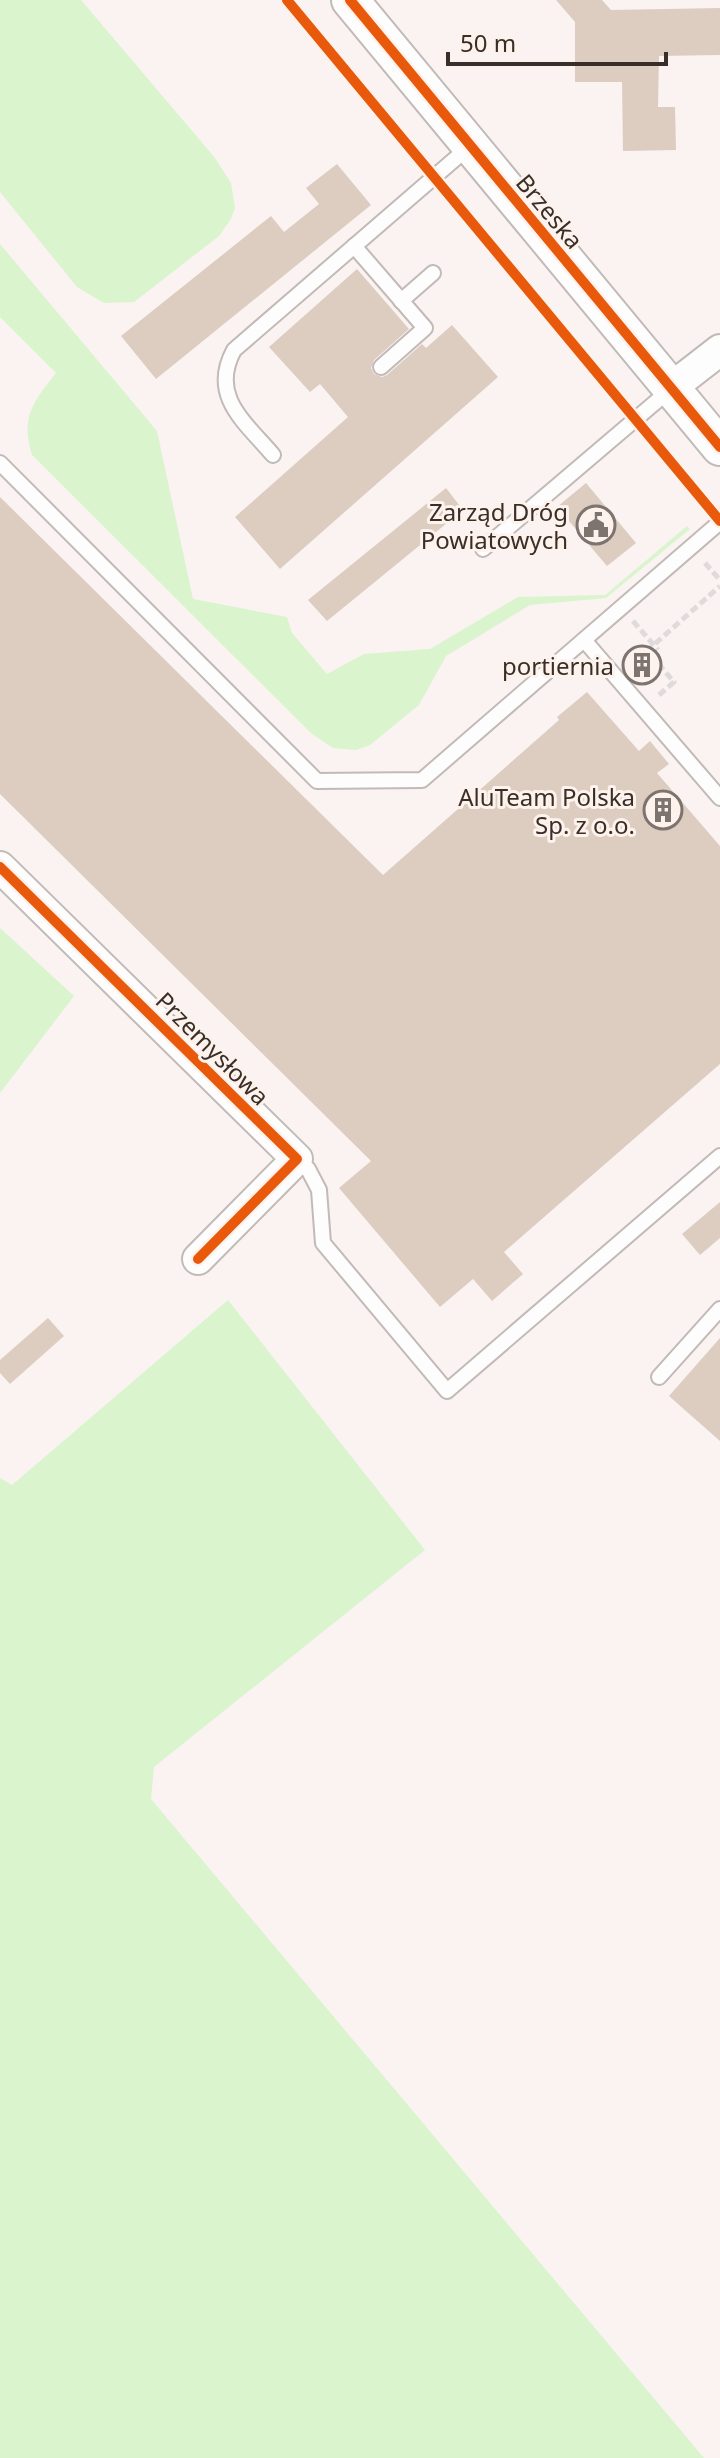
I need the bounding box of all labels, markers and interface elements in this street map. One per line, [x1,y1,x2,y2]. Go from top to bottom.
scale bar [448,16,666,66]
text: 50 m [460,26,516,59]
street label: Brzeska [509,167,591,255]
place label: Zarząd Dróg Powiatowych [421,495,568,556]
public building icon: Zarząd Dróg Powiatowych [575,504,617,546]
building icon: portiernia [621,644,663,686]
place label: portiernia [502,649,614,682]
place label: AluTeam Polska Sp. z o.o. [458,780,635,841]
building icon: AluTeam Polska Sp. z o.o. [642,789,684,831]
street label: Przemysłowa [149,984,277,1112]

